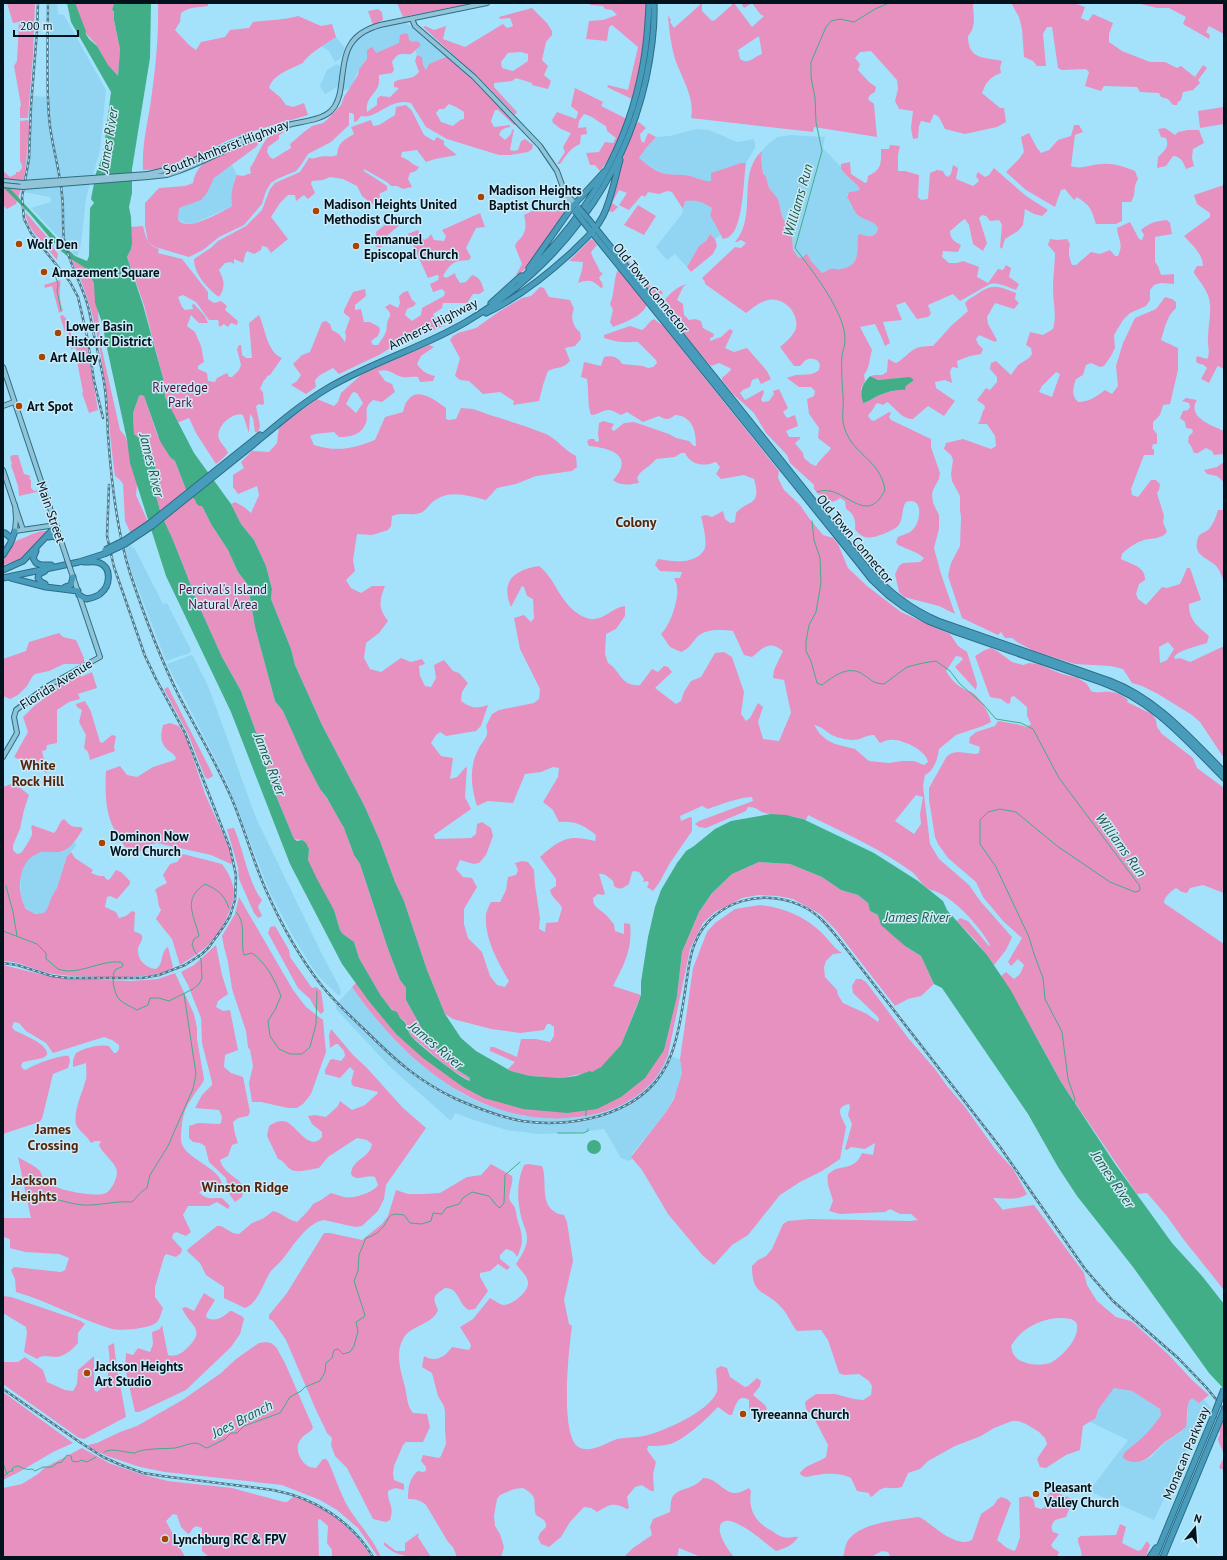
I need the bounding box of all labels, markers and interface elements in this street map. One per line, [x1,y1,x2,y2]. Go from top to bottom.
scale bar [14,12,78,38]
text: 200 m [20,18,53,33]
water label: James River [94,105,122,175]
street label: South Amherst Highway [161,115,291,179]
water label: Williams Run [779,162,817,238]
place label: Madison Heights Baptist Church [489,182,582,214]
marker: Madison Heights Baptist Church [476,192,486,202]
place label: Madison Heights United Methodist Church [324,196,457,228]
marker: Madison Heights United Methodist Church [311,206,321,216]
place label: Emmanuel Episcopal Church [364,231,458,263]
place label: Wolf Den [27,236,78,253]
marker: Wolf Den [14,239,24,249]
street label: Old Town Connector [609,239,693,337]
marker: Emmanuel Episcopal Church [351,241,361,251]
place label: Amazement Square [52,264,160,281]
marker: Amazement Square [39,267,49,277]
street label: Amherst Highway [385,294,481,354]
place label: Lower Basin Historic District [66,318,152,350]
marker: Lower Basin Historic District [53,328,63,338]
place label: Art Alley [50,349,99,366]
marker: Art Alley [37,352,47,362]
park label: Riveredge Park [152,379,208,411]
place label: Art Spot [27,398,74,415]
marker: Art Spot [14,401,24,411]
water label: James River [135,430,169,500]
street label: Main Street [33,479,70,546]
street label: Old Town Connector [813,491,898,588]
district label: Colony [616,513,657,531]
park label: Percival's Island Natural Area [179,581,267,613]
street label: Florida Avenue [17,655,95,713]
water label: James River [249,729,291,799]
district label: White Rock Hill [12,756,65,790]
water label: Williams Run [1092,809,1150,881]
place label: Dominon Now Word Church [110,828,189,860]
marker: Dominon Now Word Church [97,838,107,848]
water label: James River [883,908,951,926]
water label: James River [404,1016,468,1074]
district label: James Crossing [28,1120,78,1154]
water label: James River [1087,1146,1140,1212]
district label: Jackson Heights [10,1171,57,1205]
district label: Winston Ridge [201,1178,289,1196]
place label: Jackson Heights Art Studio [94,1358,184,1390]
marker: Jackson Heights Art Studio [82,1368,92,1378]
water label: Joes Branch [207,1396,276,1443]
street label: Monacan Parkway [1159,1404,1213,1502]
place label: Tyreeanna Church [751,1406,849,1423]
marker: Tyreeanna Church [738,1409,748,1419]
place label: Pleasant Valley Church [1043,1479,1119,1511]
marker: Pleasant Valley Church [1031,1489,1041,1499]
north arrow [1175,1508,1215,1548]
text: N [1192,1511,1203,1526]
place label: Lynchburg RC & FPV [173,1531,287,1548]
marker: Lynchburg RC & FPV [160,1534,170,1544]

